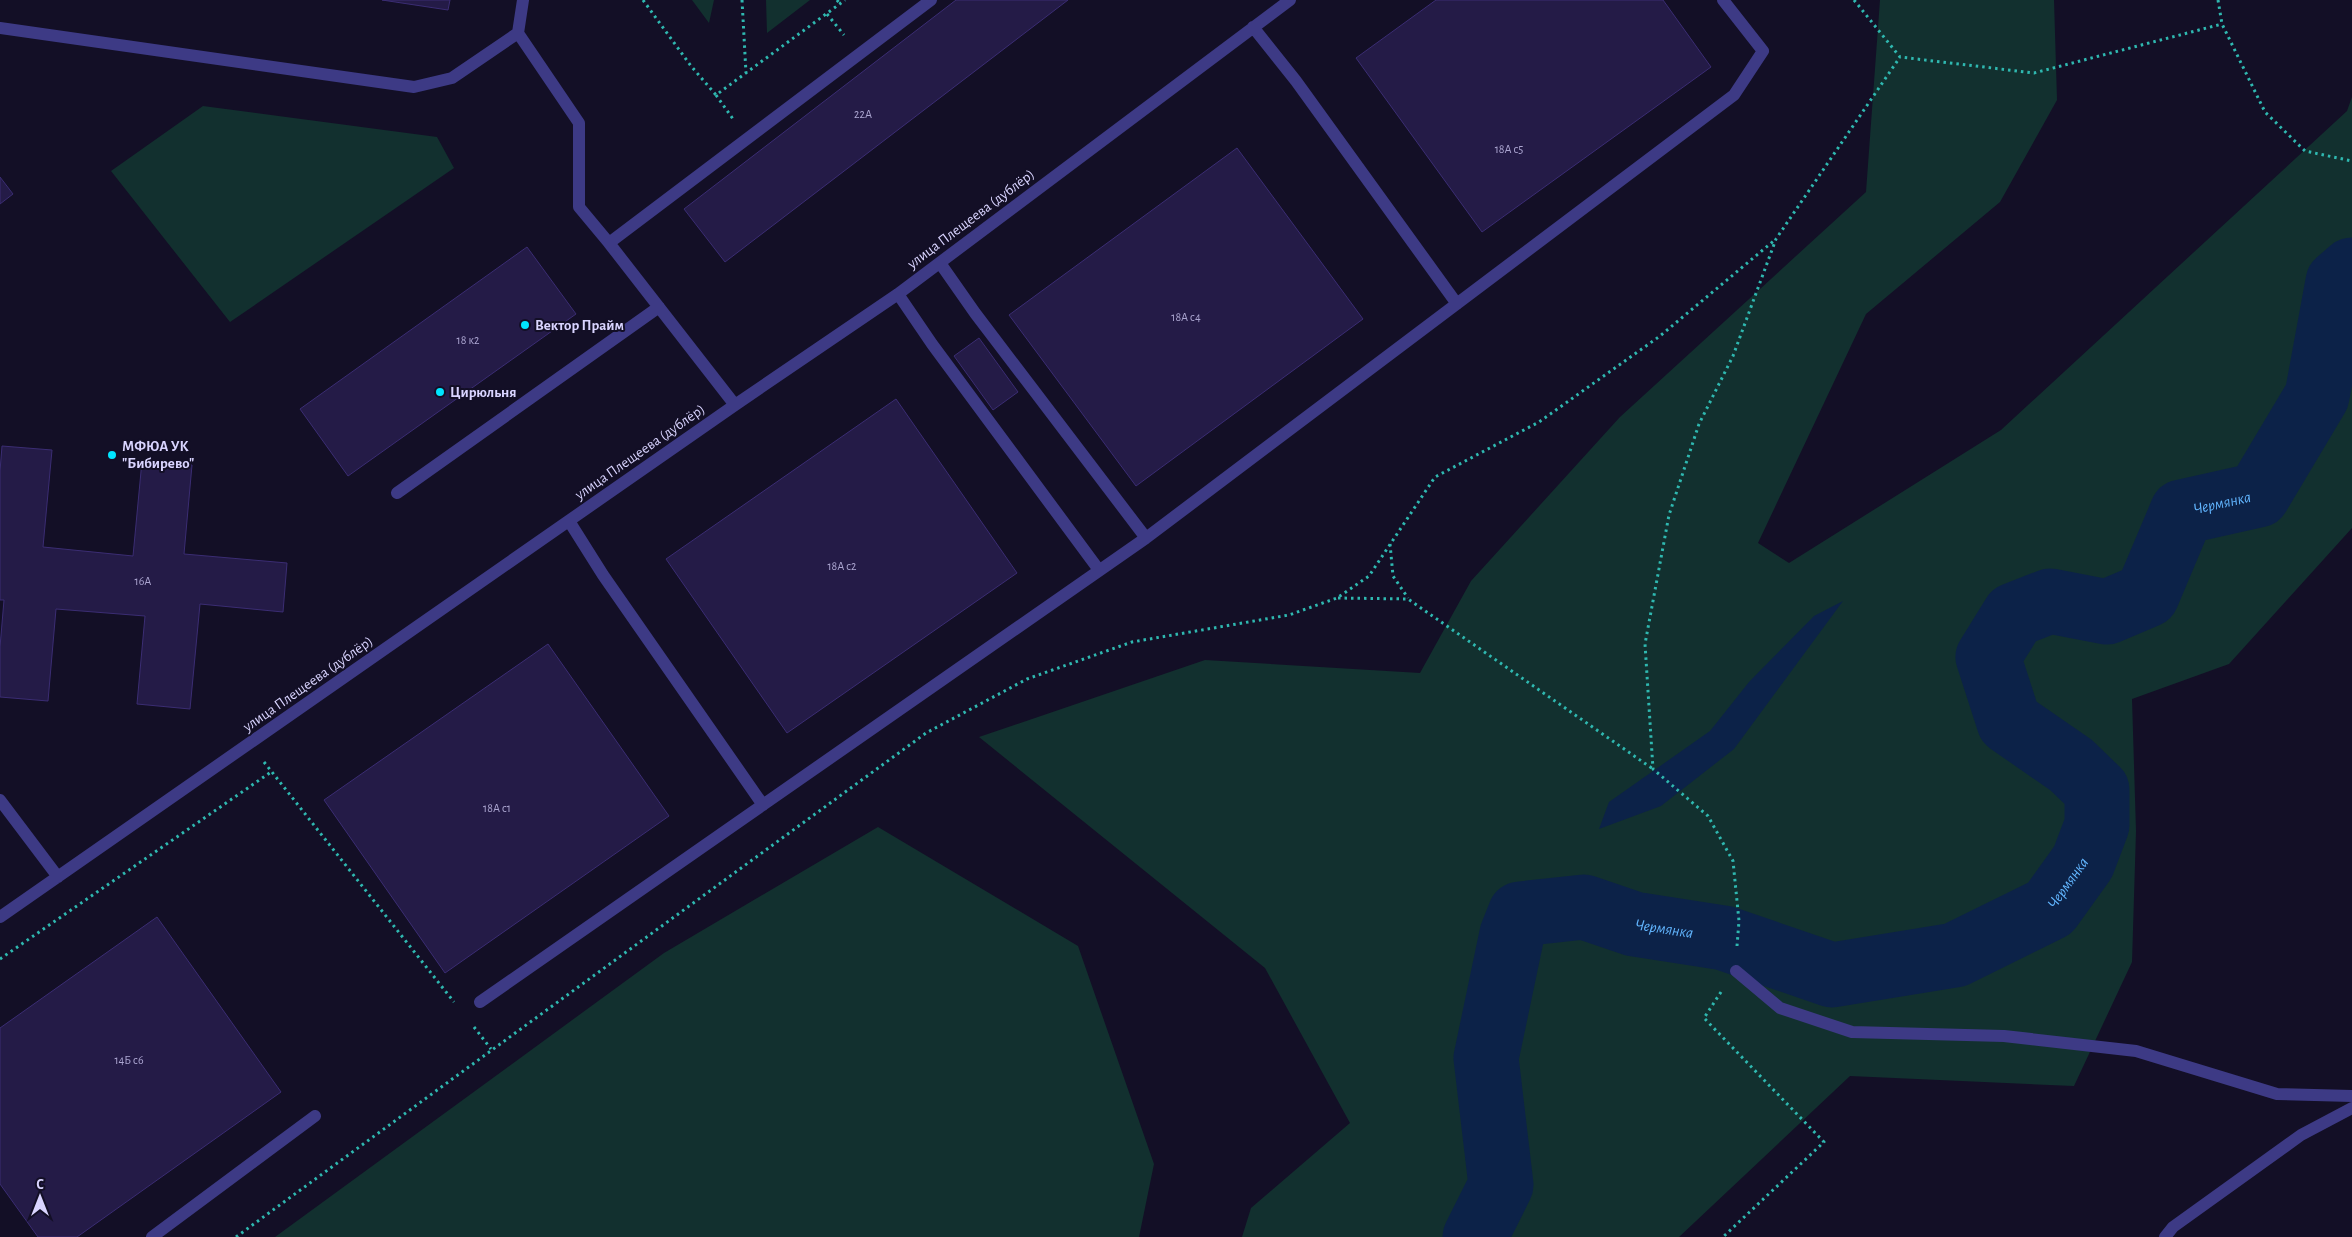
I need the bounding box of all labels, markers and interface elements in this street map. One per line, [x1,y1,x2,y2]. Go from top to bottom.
house number: 22А [854,108,872,120]
house number: 18А с5 [1495,143,1523,155]
street label: улица Плещеева (дублёр) [904,166,1037,272]
house number: 18А с4 [1171,311,1201,323]
place label: Вектор Прайм [535,318,624,333]
marker: Вектор Прайм [519,319,531,331]
house number: 18 к2 [457,334,480,346]
place label: Цирюльня [450,385,517,400]
marker: Цирюльня [434,386,446,398]
street label: улица Плещеева (дублёр) [572,401,708,503]
place label: МФЮА УК "Бибирево" [122,439,194,471]
marker: МФЮА УК "Бибирево" [106,449,118,461]
water label: Чермянка [2192,489,2253,517]
house number: 18А с2 [827,560,857,572]
house number: 16А [135,575,151,587]
street label: улица Плещеева (дублёр) [240,633,376,735]
house number: 18А с1 [483,802,511,814]
water label: Чермянка [2044,855,2092,911]
water label: Чермянка [1634,916,1694,941]
house number: 14Б с6 [114,1054,144,1066]
north arrow [15,1172,65,1222]
text: С [36,1178,44,1192]

